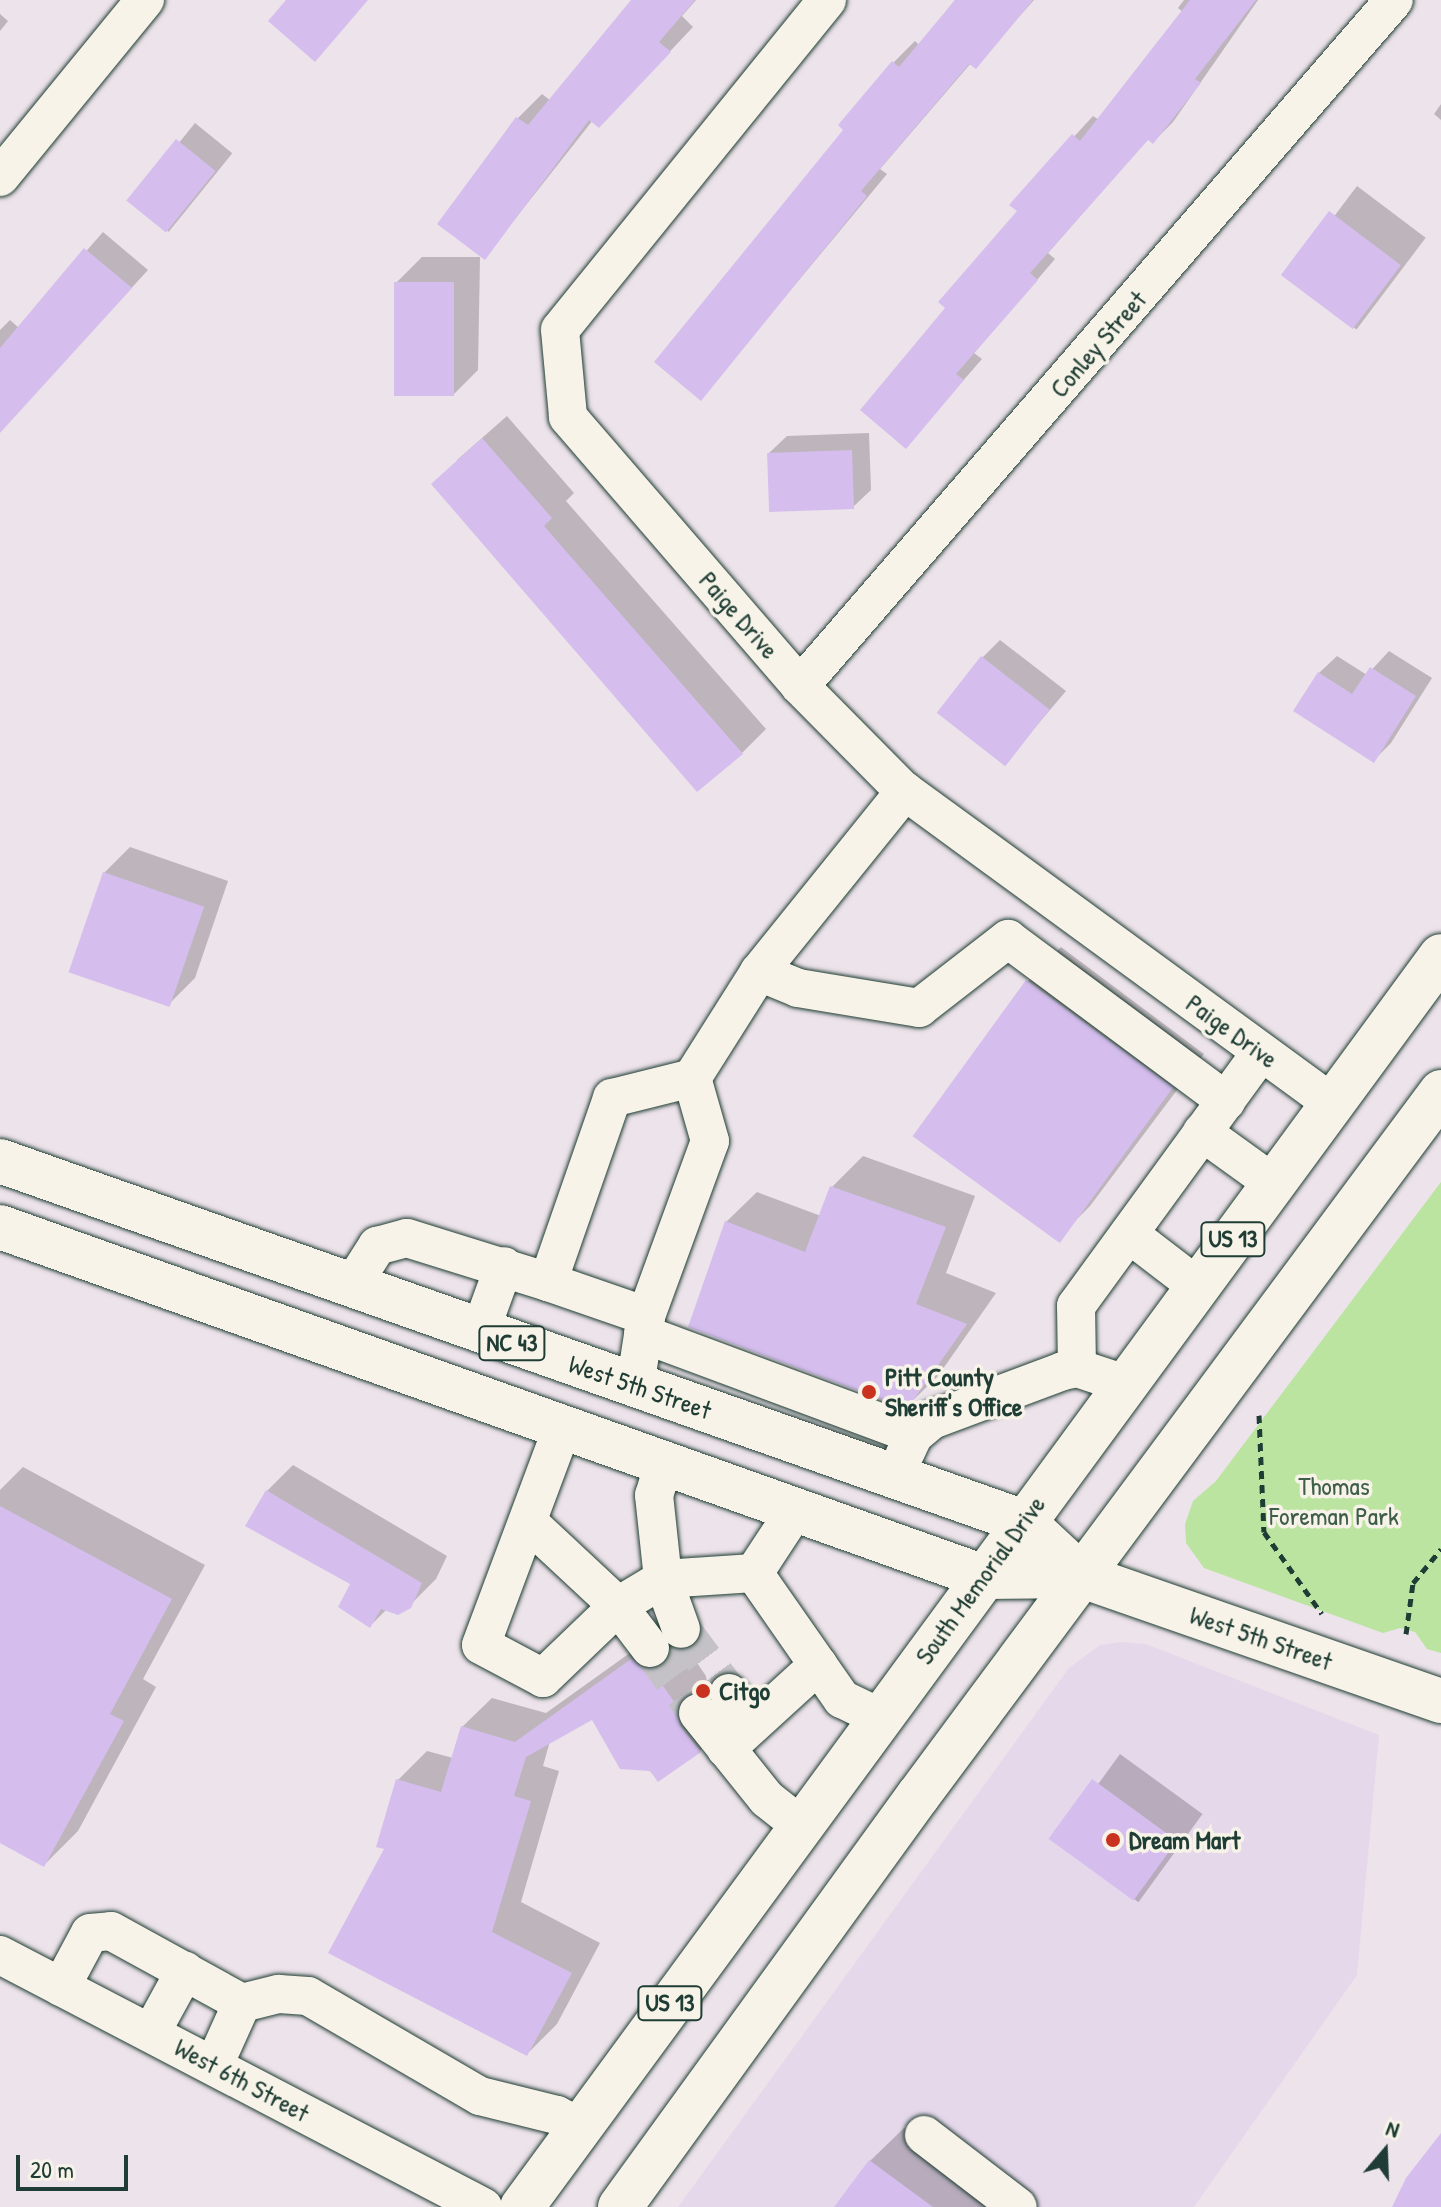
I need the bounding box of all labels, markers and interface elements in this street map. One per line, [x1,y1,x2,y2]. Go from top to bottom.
street label: Conley Street [1043,284,1153,404]
street label: Paige Drive [693,565,785,665]
street label: Paige Drive [1180,987,1284,1075]
road number: US 13 [1199,1219,1267,1259]
road number: NC 43 [478,1323,546,1363]
street label: West 5th Street [565,1348,715,1426]
place label: Pitt County Sheriff's Office [885,1361,1022,1422]
marker: Pitt County Sheriff's Office [860,1383,878,1401]
park label: Thomas Foreman Park [1269,1470,1399,1532]
street label: South Memorial Drive [908,1490,1052,1670]
street label: West 5th Street [1186,1599,1336,1677]
place label: Citgo [719,1675,770,1707]
marker: Citgo [694,1682,712,1700]
place label: Dream Mart [1129,1824,1240,1856]
marker: Dream Mart [1104,1831,1122,1849]
road number: US 13 [636,1983,704,2023]
street label: West 6th Street [169,2031,315,2129]
north arrow [1345,2111,1425,2191]
text: N [1382,2112,1403,2144]
scale bar [20,2139,132,2189]
text: 20 m [30,2153,74,2185]

